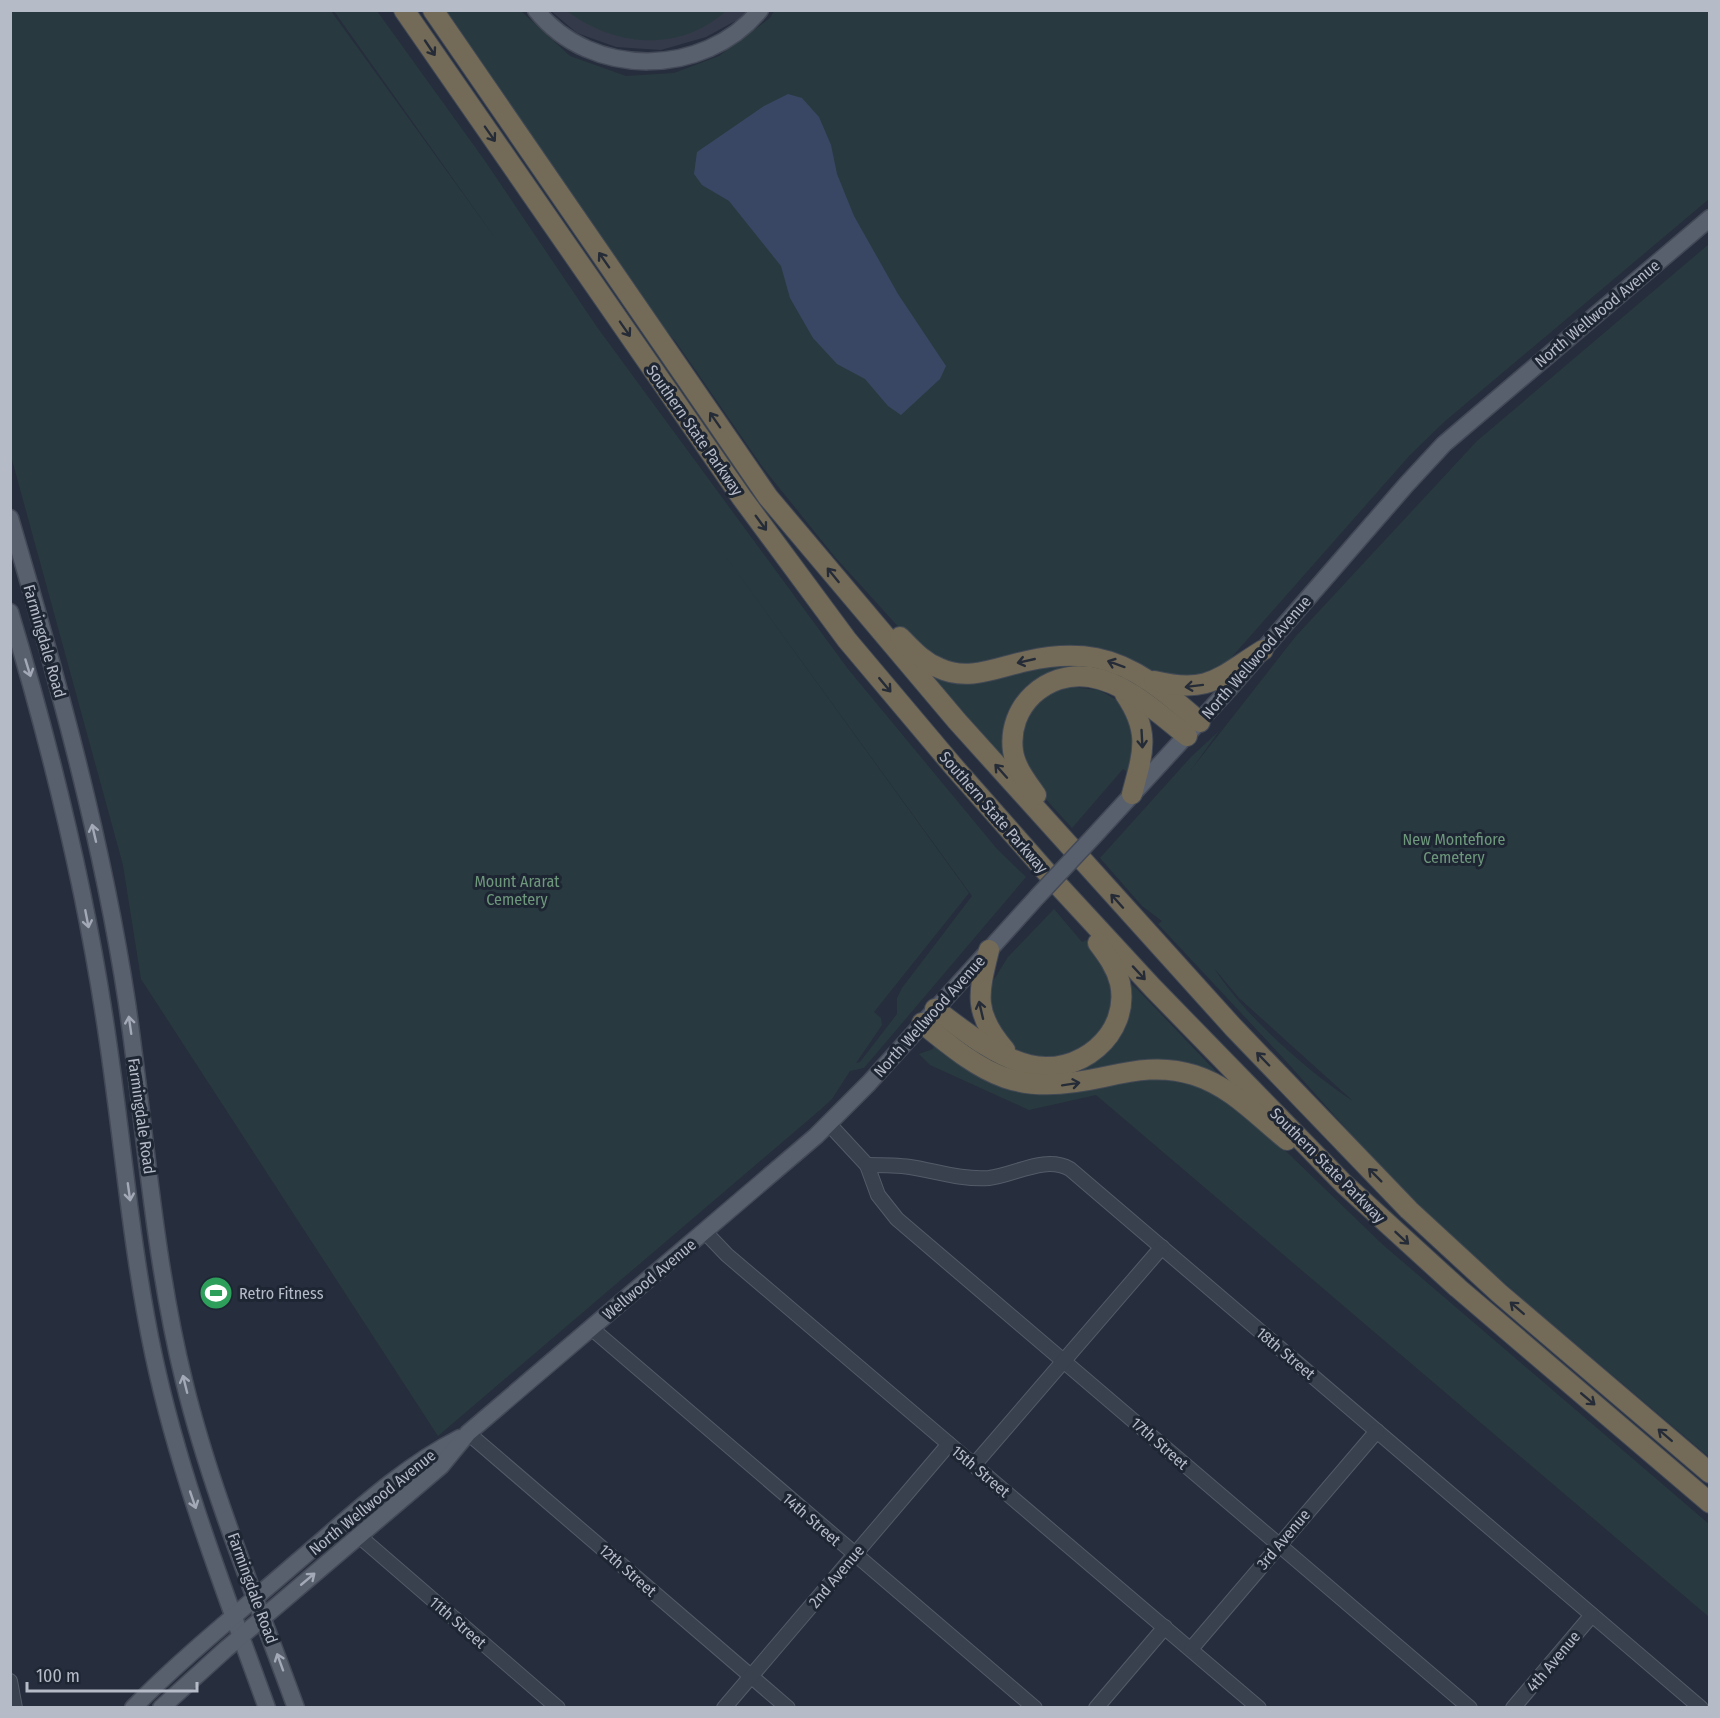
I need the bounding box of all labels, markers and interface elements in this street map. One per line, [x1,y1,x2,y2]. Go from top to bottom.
one-way arrow [424,40,436,56]
one-way arrow [484,125,496,142]
one-way arrow [598,252,610,269]
street label: North Wellwood Avenue [1531,256,1664,371]
one-way arrow [619,320,631,336]
street label: Southern State Parkway [642,361,747,500]
one-way arrow [709,413,721,429]
one-way arrow [754,515,767,531]
one-way arrow [826,568,839,584]
street label: Farmingdale Road [19,582,70,700]
street label: North Wellwood Avenue [1198,592,1315,723]
one-way arrow [1017,656,1036,668]
one-way arrow [23,658,34,677]
one-way arrow [1107,658,1126,669]
one-way arrow [878,677,892,692]
one-way arrow [1184,681,1204,692]
one-way arrow [1137,728,1148,748]
street label: Southern State Parkway [936,748,1052,878]
one-way arrow [994,764,1008,779]
one-way arrow [88,824,100,843]
park label: New Montefiore Cemetery [1403,830,1505,867]
park label: Mount Ararat Cemetery [474,872,560,909]
one-way arrow [1110,893,1124,908]
one-way arrow [82,909,93,929]
street label: North Wellwood Avenue [870,952,989,1081]
one-way arrow [1132,966,1146,981]
one-way arrow [975,1001,987,1020]
one-way arrow [124,1016,135,1035]
one-way arrow [1256,1052,1271,1067]
street label: Farmingdale Road [124,1057,159,1175]
one-way arrow [1061,1078,1080,1089]
street label: Southern State Parkway [1266,1104,1390,1227]
one-way arrow [1367,1168,1382,1183]
one-way arrow [124,1182,135,1202]
one-way arrow [1394,1231,1409,1245]
street label: Wellwood Avenue [599,1235,700,1324]
sports icon: Retro Fitness [198,1275,234,1311]
place label: Retro Fitness [239,1284,324,1303]
one-way arrow [1510,1301,1525,1315]
street label: 18th Street [1252,1323,1320,1384]
one-way arrow [178,1374,190,1393]
one-way arrow [1580,1392,1595,1406]
street label: 17th Street [1127,1413,1193,1474]
one-way arrow [1658,1428,1673,1442]
street label: 15th Street [948,1442,1014,1502]
street label: North Wellwood Avenue [305,1446,439,1559]
street label: 14th Street [779,1489,845,1550]
one-way arrow [188,1490,199,1509]
street label: 3rd Avenue [1253,1505,1314,1573]
street label: Farmingdale Road [224,1530,281,1646]
street label: 12th Street [595,1540,661,1601]
street label: 2nd Avenue [805,1541,868,1612]
one-way arrow [300,1572,315,1586]
street label: 11th Street [425,1593,491,1653]
street label: 4th Avenue [1523,1627,1584,1695]
one-way arrow [273,1653,284,1672]
scale bar [27,1655,196,1693]
text: 100 m [36,1665,80,1687]

